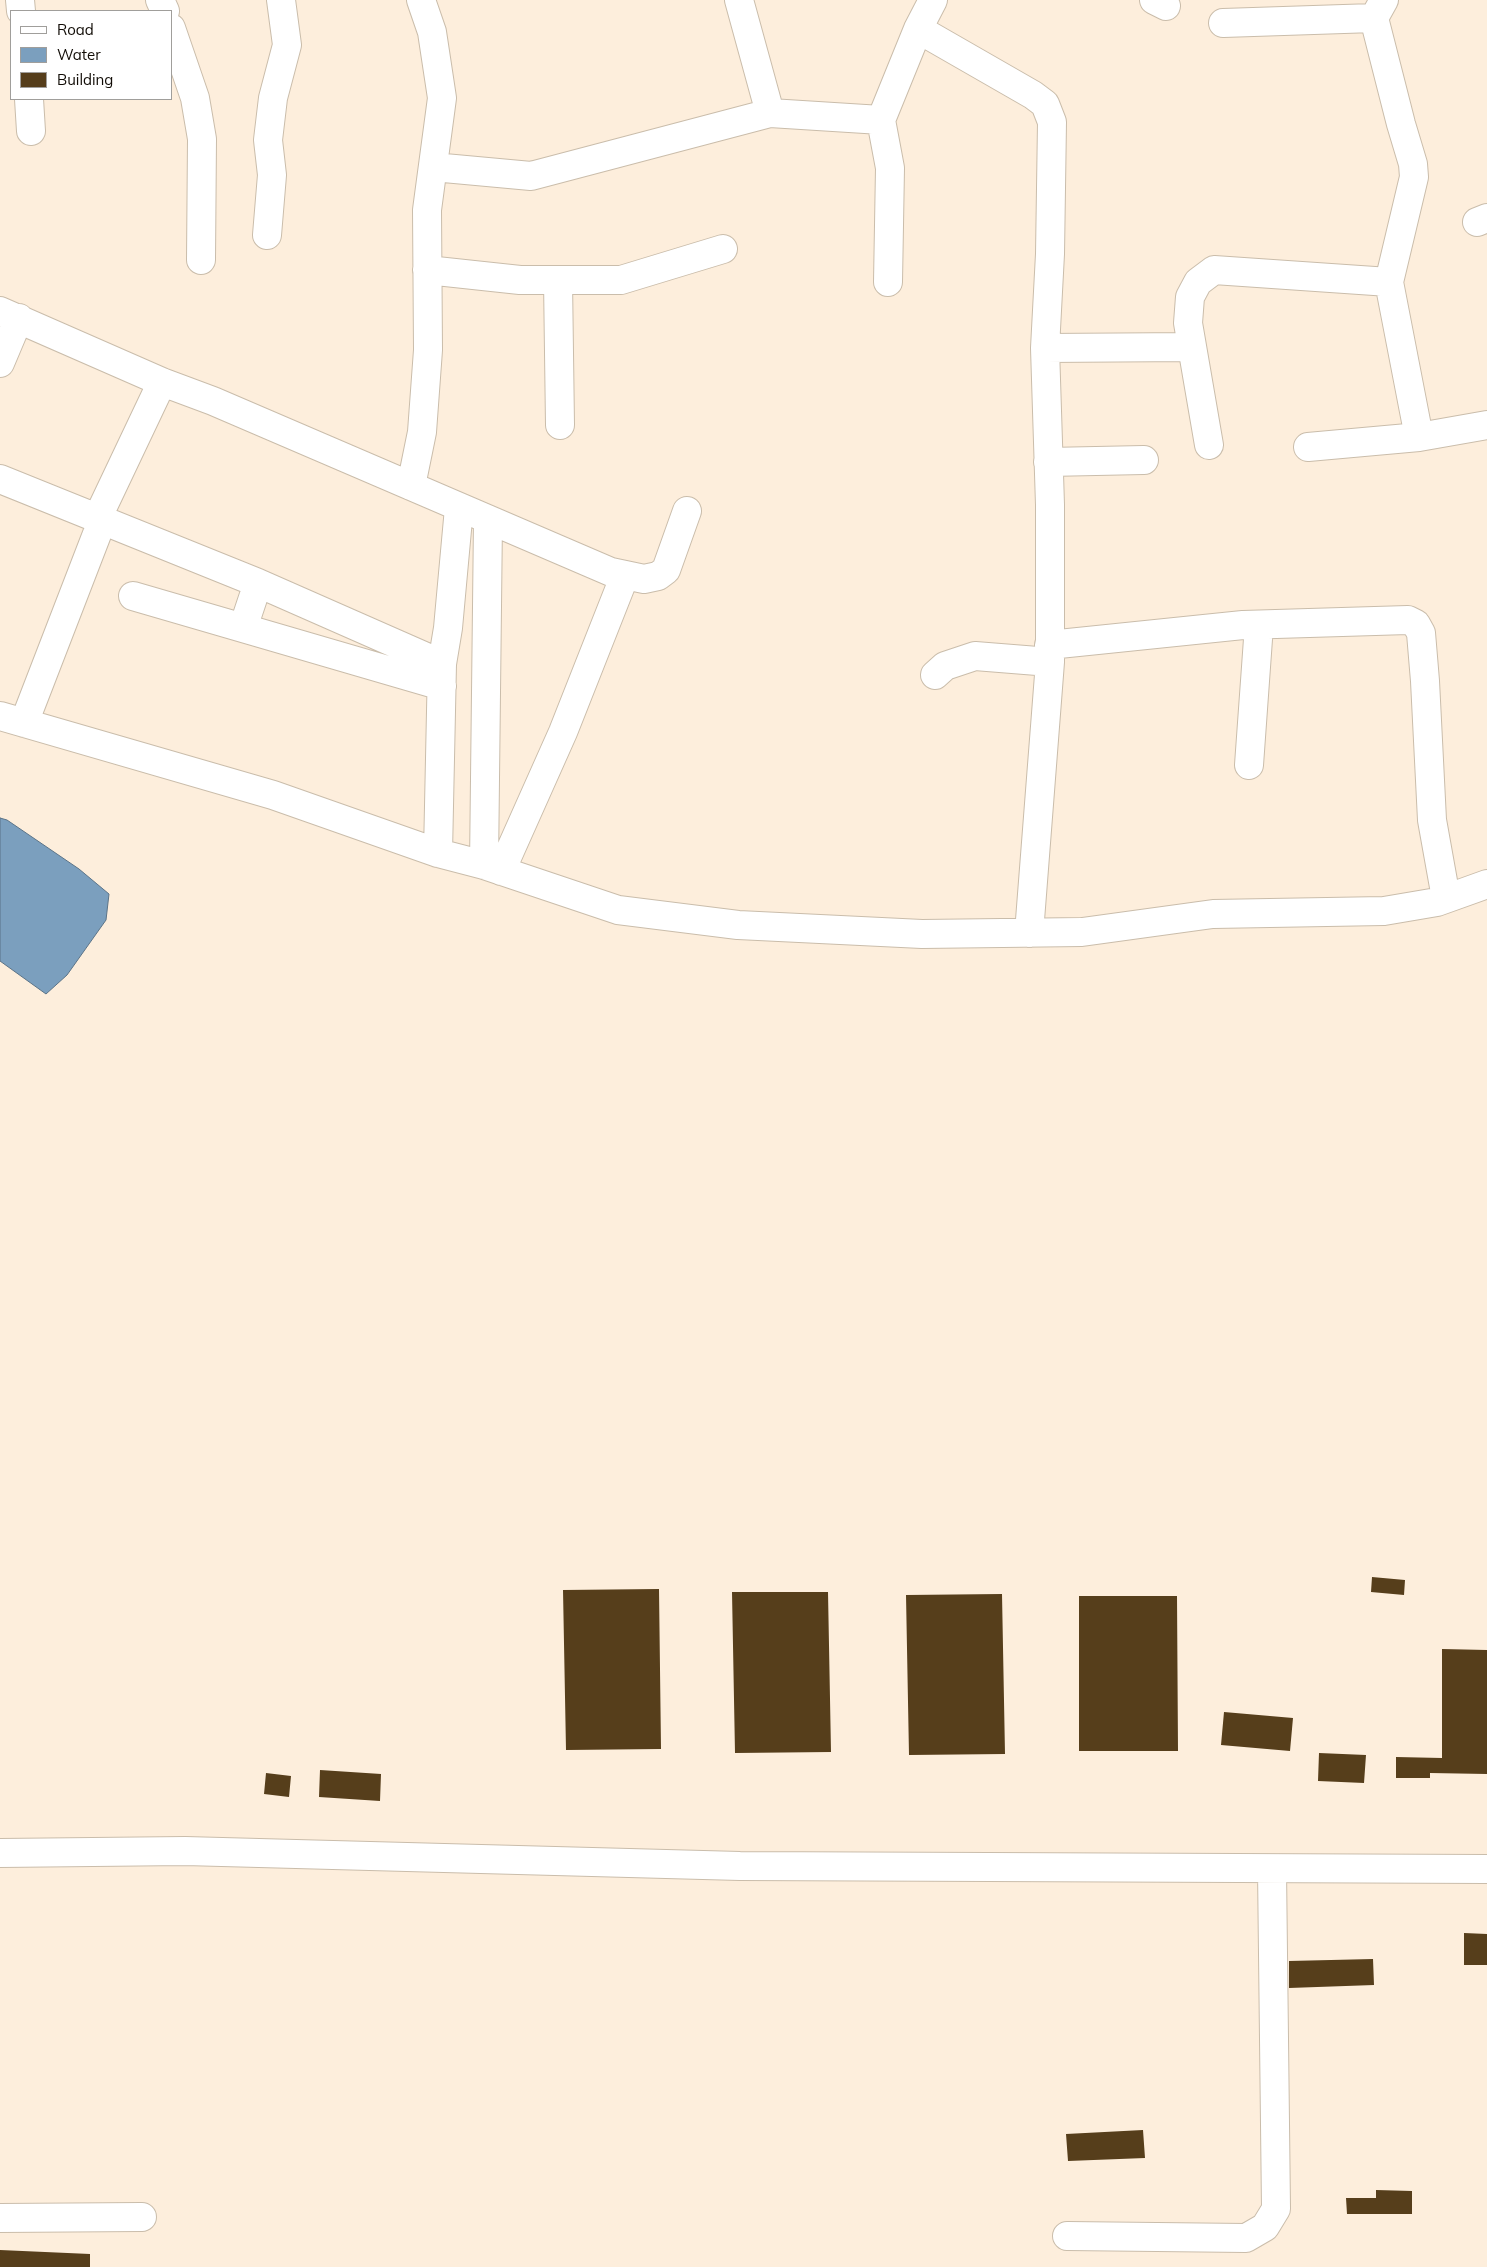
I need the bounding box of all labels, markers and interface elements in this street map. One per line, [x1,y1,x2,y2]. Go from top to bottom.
legend [10,10,172,100]
text: Road [57,20,94,39]
text: Water [57,45,101,64]
text: Building [57,70,113,89]

